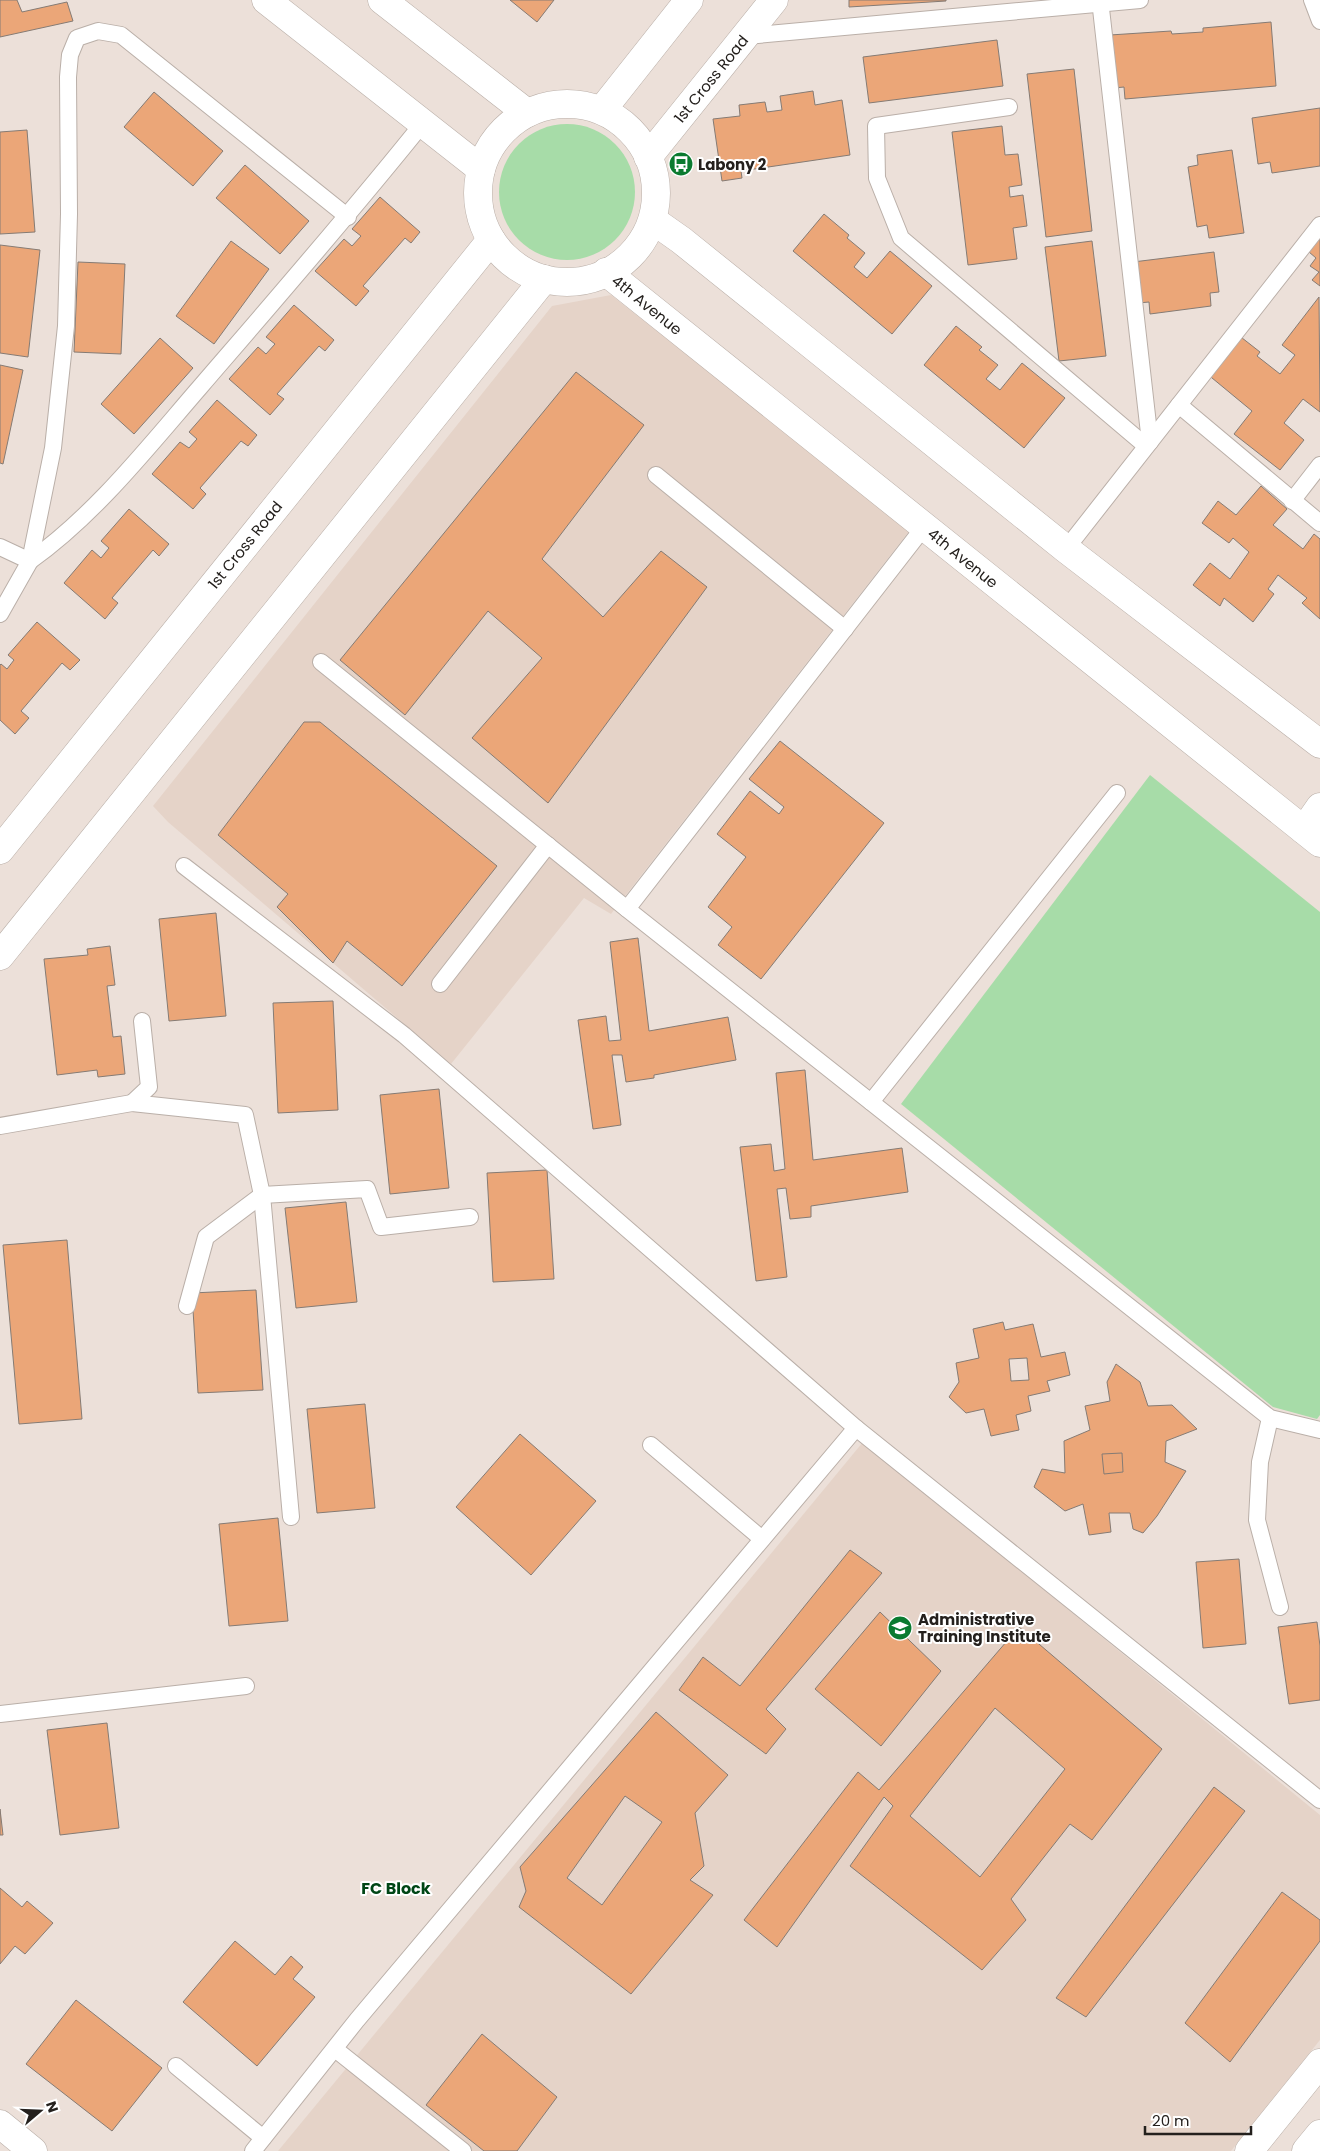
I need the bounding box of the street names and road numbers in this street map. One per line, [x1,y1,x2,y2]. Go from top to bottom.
street label: 1st Cross Road [669,31,753,127]
street label: 4th Avenue [607,270,687,340]
street label: 1st Cross Road [203,497,287,593]
street label: 4th Avenue [923,523,1003,593]

